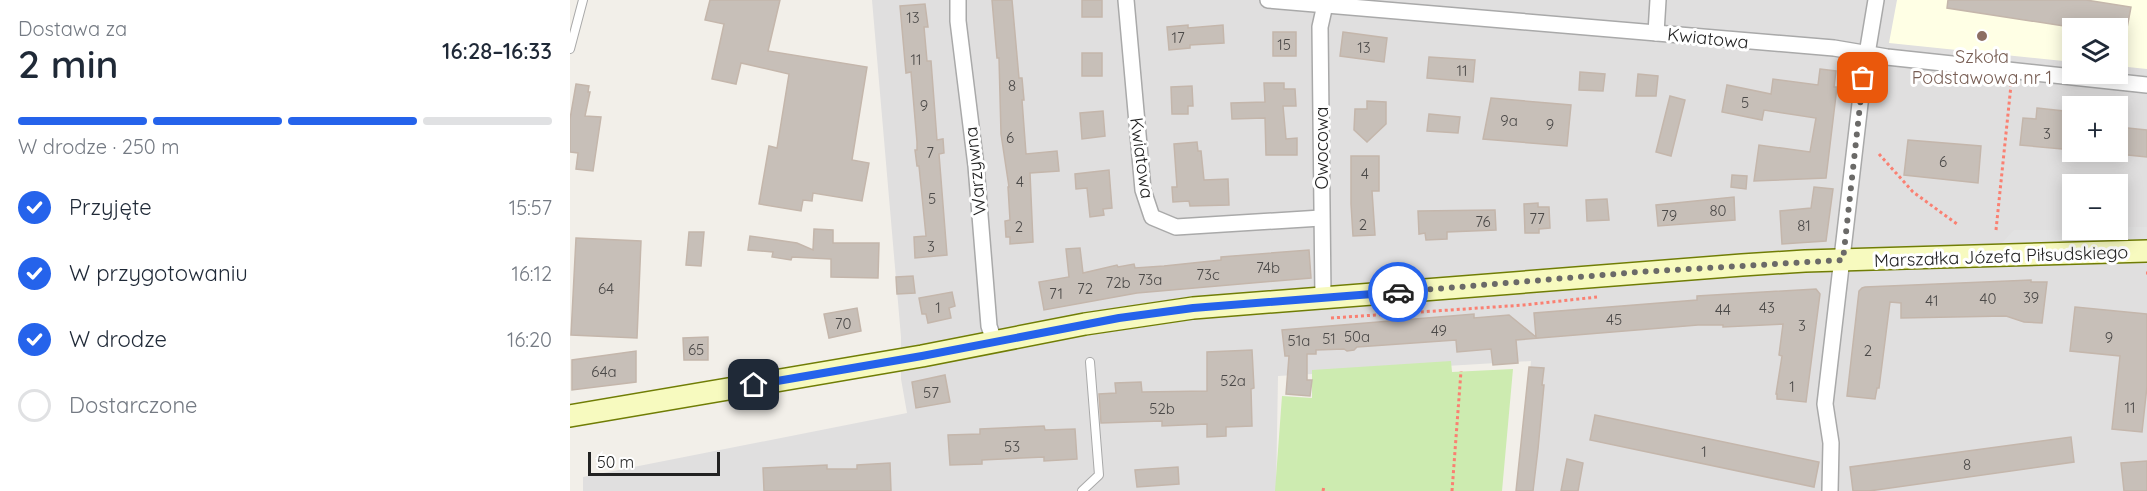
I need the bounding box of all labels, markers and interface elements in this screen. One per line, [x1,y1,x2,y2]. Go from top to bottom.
house number: 13 [906,8,920,27]
text: Dostawa za [18,16,127,41]
map controls [2062,18,2128,240]
button: layers [2062,18,2128,84]
street label: Kwiatowa [1666,22,1750,54]
house number: 17 [1171,28,1185,47]
marker: Szkoła Podstawowa nr 1 [1975,29,1989,43]
house number: 15 [1277,35,1291,54]
text: 16:28–16:33 [442,37,552,65]
house number: 13 [1357,38,1371,57]
text: 2 min [18,39,119,88]
place label: Szkoła Podstawowa nr 1 [1912,45,2052,89]
house number: 11 [910,50,922,69]
pin [1837,52,1888,103]
house number: 11 [1456,61,1468,80]
icon: bag [1846,61,1879,94]
house number: 8 [1008,76,1016,95]
house number: 5 [1741,93,1749,112]
house number: 9 [920,96,928,115]
button: + [2062,96,2128,162]
street label: Owocowa [1310,107,1333,189]
house number: 9a [1500,111,1518,130]
house number: 9 [1546,115,1554,134]
street label: Kwiatowa [1125,116,1159,200]
house number: 3 [2043,124,2051,143]
street label: Warzywna [959,126,991,216]
house number: 6 [1006,128,1014,147]
text: W drodze · 250 m [18,134,179,159]
house number: 7 [926,143,934,162]
house number: 6 [1939,152,1947,171]
house number: 4 [1361,164,1369,183]
house number: 4 [1016,172,1024,191]
button: − [2062,174,2128,240]
house number: 5 [928,189,936,208]
icon: check [18,191,51,224]
text: Przyjęte [69,193,152,221]
text: 15:57 [509,195,552,220]
house number: 80 [1709,201,1727,220]
house number: 79 [1661,206,1677,225]
house number: 77 [1529,209,1545,228]
house number: 76 [1475,212,1491,231]
house number: 2 [1359,215,1367,234]
house number: 81 [1797,216,1811,235]
house number: 2 [1015,217,1023,236]
house number: 3 [927,237,935,256]
street label: Marszałka Józefa Piłsudskiego [1874,240,2128,272]
icon: check [18,257,51,290]
house number: 74b [1256,258,1280,277]
text: W przygotowaniu [69,259,248,287]
text: 16:12 [512,261,552,286]
courier [1368,262,1428,322]
house number: 73c [1196,265,1220,284]
house number: 73a [1138,270,1162,289]
house number: 72b [1105,273,1131,292]
icon: car [1382,276,1415,309]
house number: 64 [598,279,614,298]
house number: 72 [1077,279,1093,298]
house number: 71 [1049,284,1063,303]
house number: 39 [2023,288,2039,307]
house number: 40 [1980,289,1996,308]
house number: 41 [1925,291,1939,310]
house number: 1 [935,298,941,317]
house number: 43 [1759,298,1775,317]
house number: 44 [1715,300,1731,319]
house number: 45 [1606,310,1622,329]
house number: 70 [835,314,851,333]
house number: 3 [1798,316,1806,335]
house number: 49 [1431,321,1447,340]
icon: check [18,323,51,356]
text: W drodze [69,325,167,353]
text: 16:20 [507,327,552,352]
house number: 50a [1344,327,1370,346]
house number: 9 [2105,328,2113,347]
house number: 51 [1322,329,1336,348]
house number: 51a [1288,331,1310,350]
house number: 65 [688,340,704,359]
house number: 2 [1864,341,1872,360]
pin [728,359,779,410]
house number: 64a [591,362,617,381]
icon: home [737,368,770,401]
house number: 52a [1220,371,1246,390]
house number: 1 [1789,377,1795,396]
house number: 57 [923,383,939,402]
text: Dostarczone [69,391,198,419]
house number: 11 [2124,398,2136,417]
house number: 52b [1149,399,1175,418]
house number: 53 [1004,437,1020,456]
house number: 1 [1701,442,1707,461]
scale bar [588,449,720,476]
text: 50 m [597,452,634,472]
house number: 8 [1963,455,1971,474]

